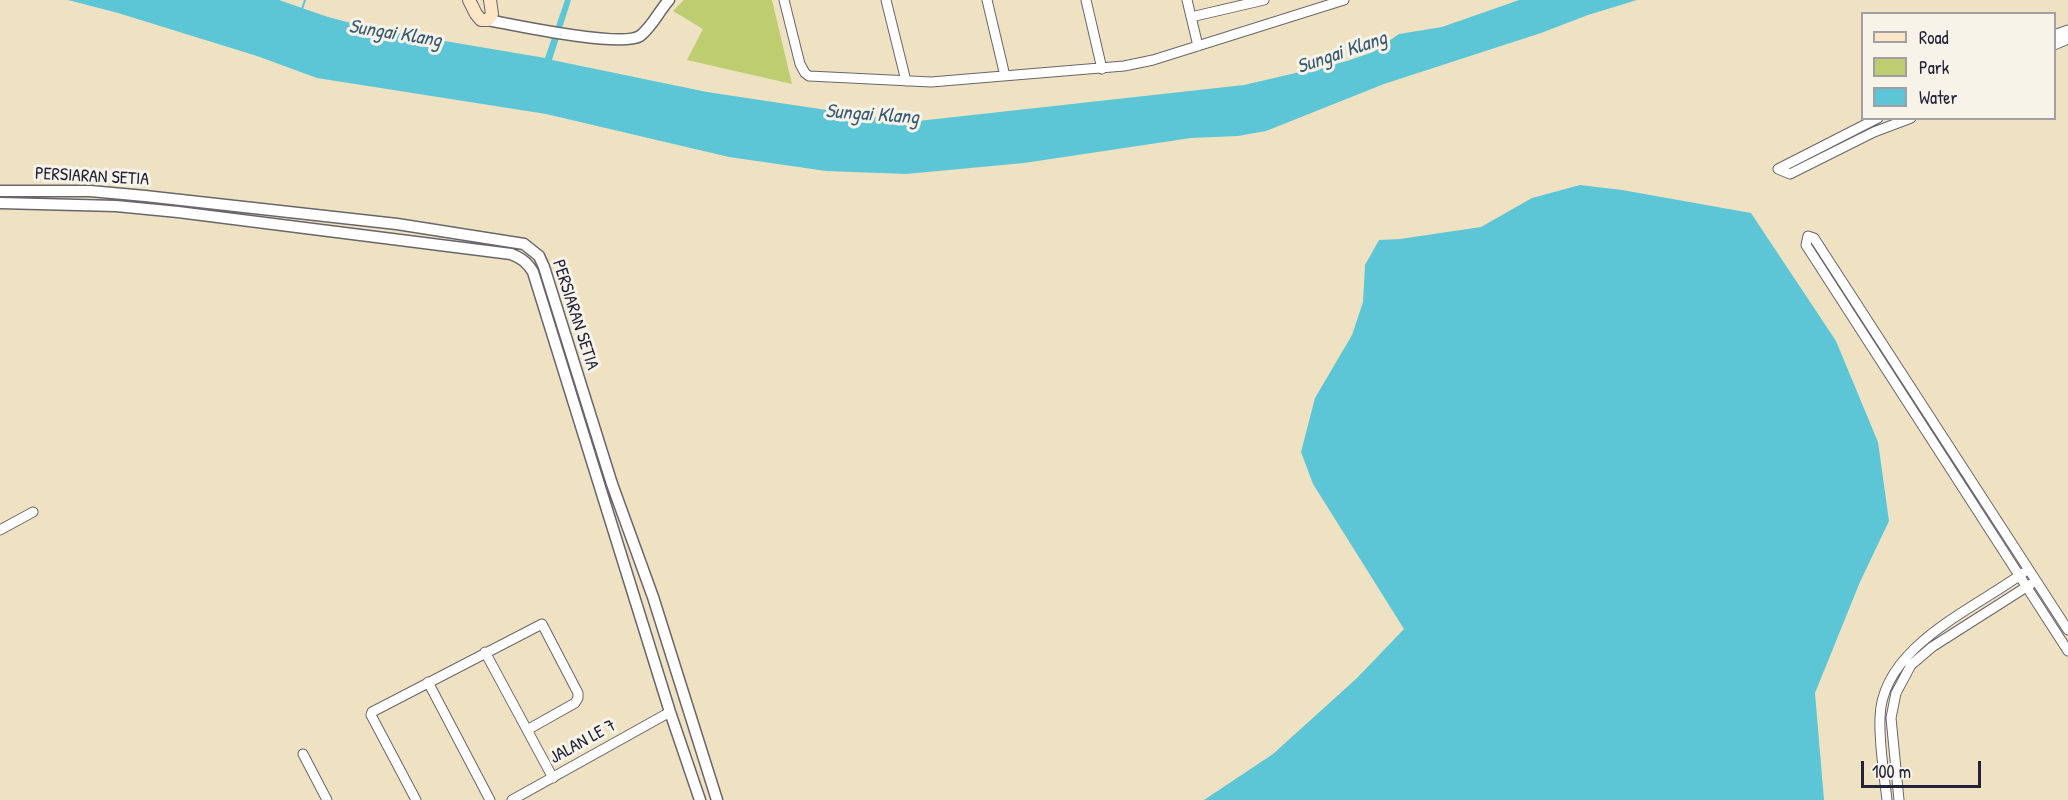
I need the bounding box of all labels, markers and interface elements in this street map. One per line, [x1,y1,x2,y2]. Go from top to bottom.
legend [1861,12,2056,120]
water label: Sungai Klang [347,15,443,53]
text: Road [1919,25,1949,50]
water label: Sungai Klang [1294,26,1390,80]
text: Park [1919,55,1949,80]
text: Water [1919,85,1957,110]
water label: Sungai Klang [824,100,920,130]
street label: PERSIARAN SETIA [34,163,150,191]
street label: PERSIARAN SETIA [547,257,603,373]
street label: JALAN LE 7 [546,715,620,769]
scale bar [1864,749,1984,787]
text: 100 m [1872,759,1911,784]

